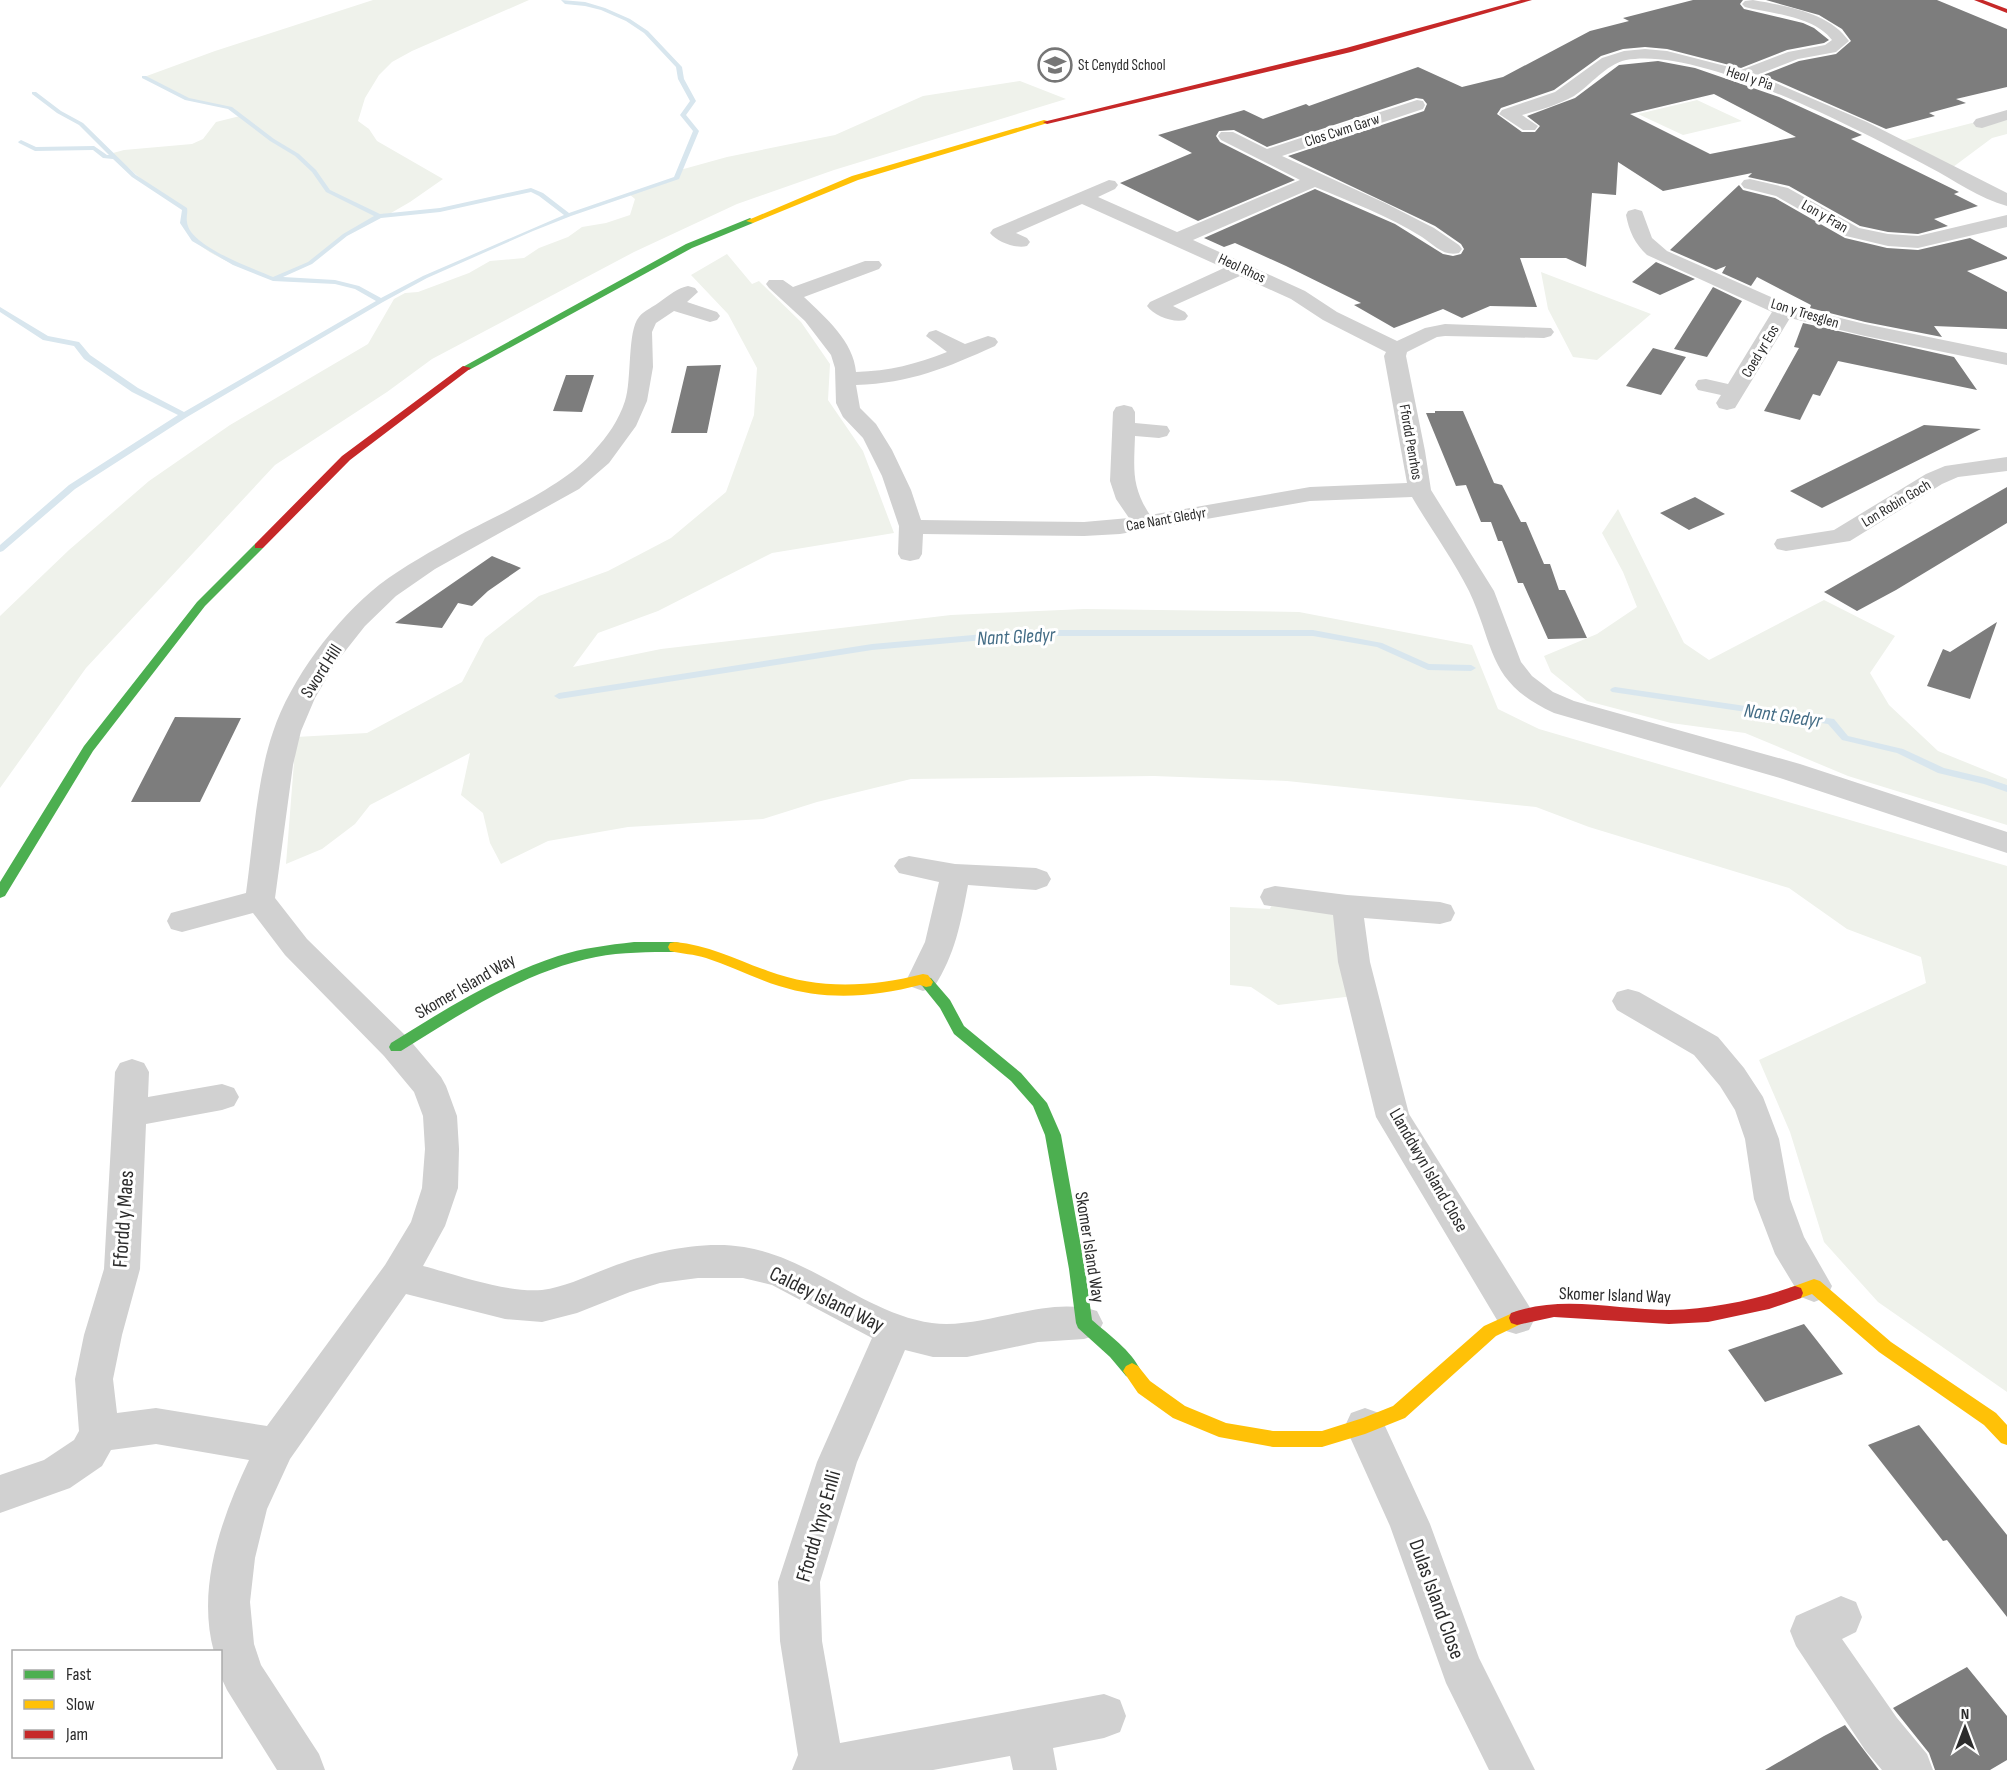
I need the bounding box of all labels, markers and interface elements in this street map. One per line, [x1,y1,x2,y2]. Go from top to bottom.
school or university icon: St Cenydd School [1037,47,1073,83]
place label: St Cenydd School [1078,56,1166,75]
street label: Heol y Pia [1724,62,1776,95]
street label: Clos Cwm Garw [1302,109,1383,152]
street label: Lon y Fran [1798,196,1851,237]
street label: Heol Rhos [1215,249,1268,288]
street label: Lon y Tresglen [1769,294,1841,333]
street label: Coed yr Eos [1737,321,1784,381]
street label: Ffordd Penrhos [1395,403,1426,481]
street label: Lon Robin Goch [1858,475,1934,531]
street label: Cae Nant Gledyr [1125,503,1208,536]
water label: Nant Gledyr [976,623,1057,651]
street label: Sword Hill [296,641,346,702]
water label: Nant Gledyr [1742,699,1825,734]
street label: Skomer Island Way [411,949,519,1024]
street label: Llanddwyn Island Close [1385,1105,1472,1236]
street label: Ffordd y Maes [108,1170,139,1268]
street label: Skomer Island Way [1070,1190,1109,1304]
street label: Caldey Island Way [765,1261,888,1338]
street label: Skomer Island Way [1559,1283,1671,1308]
street label: Ffordd Ynys Enlli [791,1468,846,1585]
street label: Dulas Island Close [1403,1536,1470,1662]
legend [12,1650,222,1758]
text: Fast [66,1664,92,1685]
text: Slow [66,1694,95,1715]
north arrow [1935,1698,1995,1758]
text: N [1961,1705,1969,1724]
text: Jam [65,1724,88,1745]

